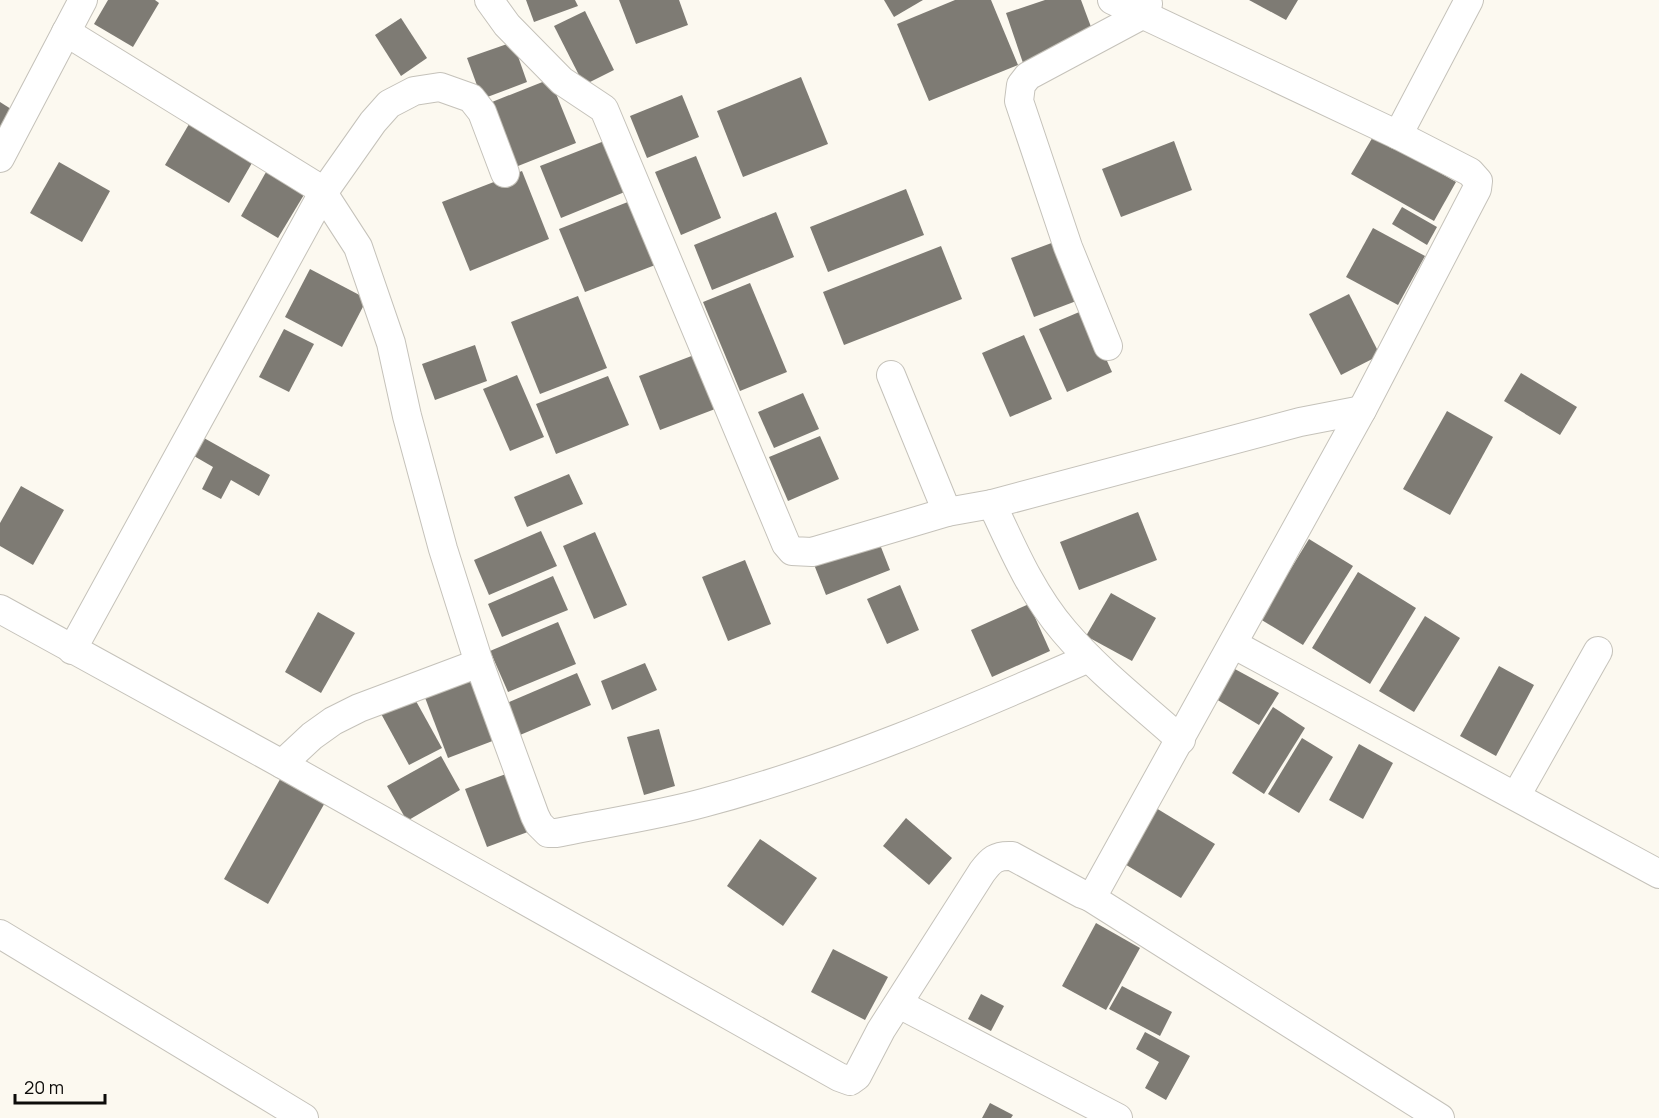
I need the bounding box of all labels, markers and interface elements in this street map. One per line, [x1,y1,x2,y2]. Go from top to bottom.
scale bar [15,1067,105,1105]
text: 20 m [24,1075,64,1099]

